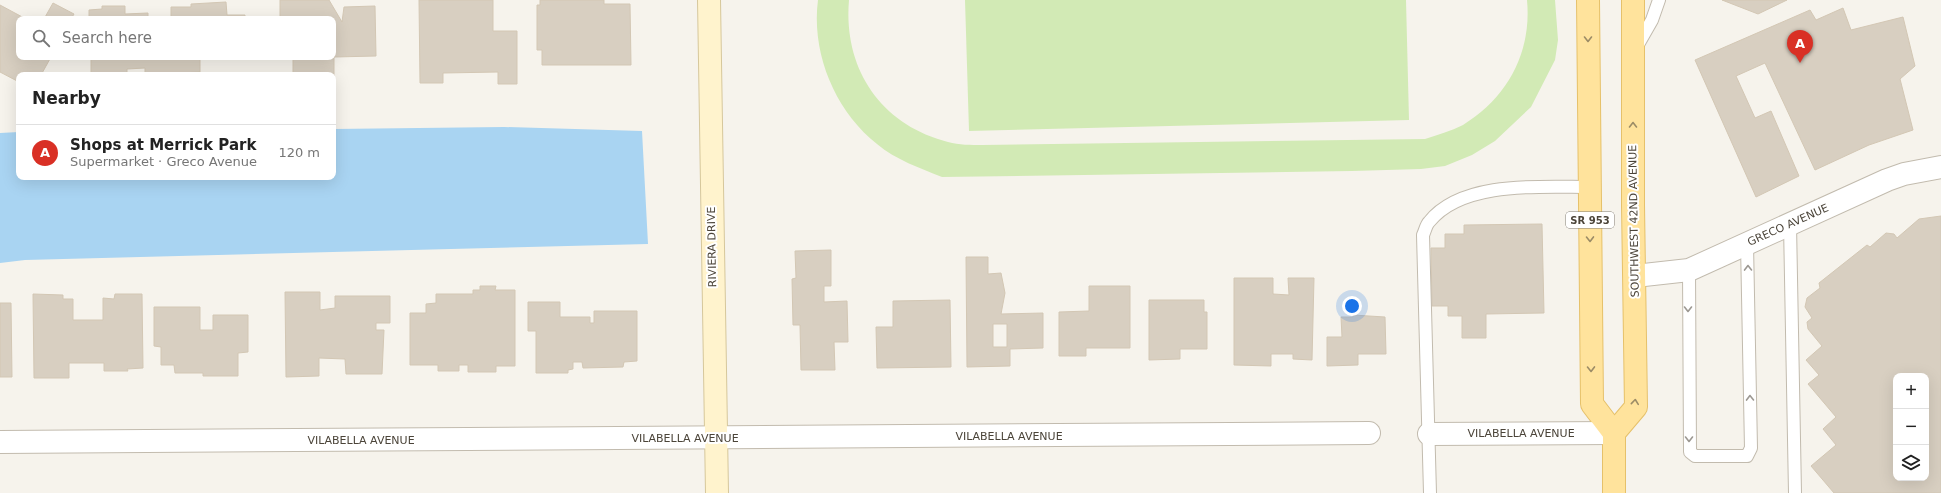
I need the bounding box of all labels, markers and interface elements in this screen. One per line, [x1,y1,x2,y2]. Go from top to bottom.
search box [16,16,336,60]
icon: search [30,27,52,49]
text: Search here [62,29,152,47]
pin: A [1787,30,1813,63]
one-way arrow [1584,36,1592,42]
text: Nearby [32,88,101,108]
one-way arrow [1629,122,1637,128]
text: Shops at Merrick Park [70,136,256,154]
text: A [40,145,50,160]
text: 120 m [278,145,320,160]
street label: SOUTHWEST 42ND AVENUE [1626,145,1642,297]
text: Supermarket · Greco Avenue [70,154,257,169]
street label: GRECO AVENUE [1745,201,1831,249]
street label: RIVIERA DRIVE [705,207,719,287]
road number: SR 953 [1566,212,1614,228]
one-way arrow [1586,236,1594,242]
one-way arrow [1744,265,1752,271]
your location [1342,296,1362,316]
one-way arrow [1684,306,1693,312]
one-way arrow [1587,366,1595,372]
map controls [1893,373,1929,481]
button: + [1893,373,1929,409]
one-way arrow [1746,395,1754,401]
one-way arrow [1631,399,1640,405]
button: − [1893,409,1929,445]
street label: VILABELLA AVENUE [1467,427,1575,440]
street label: VILABELLA AVENUE [955,430,1063,443]
street label: VILABELLA AVENUE [631,432,739,445]
street label: VILABELLA AVENUE [307,434,415,447]
one-way arrow [1685,436,1694,442]
button: layers [1893,445,1929,481]

